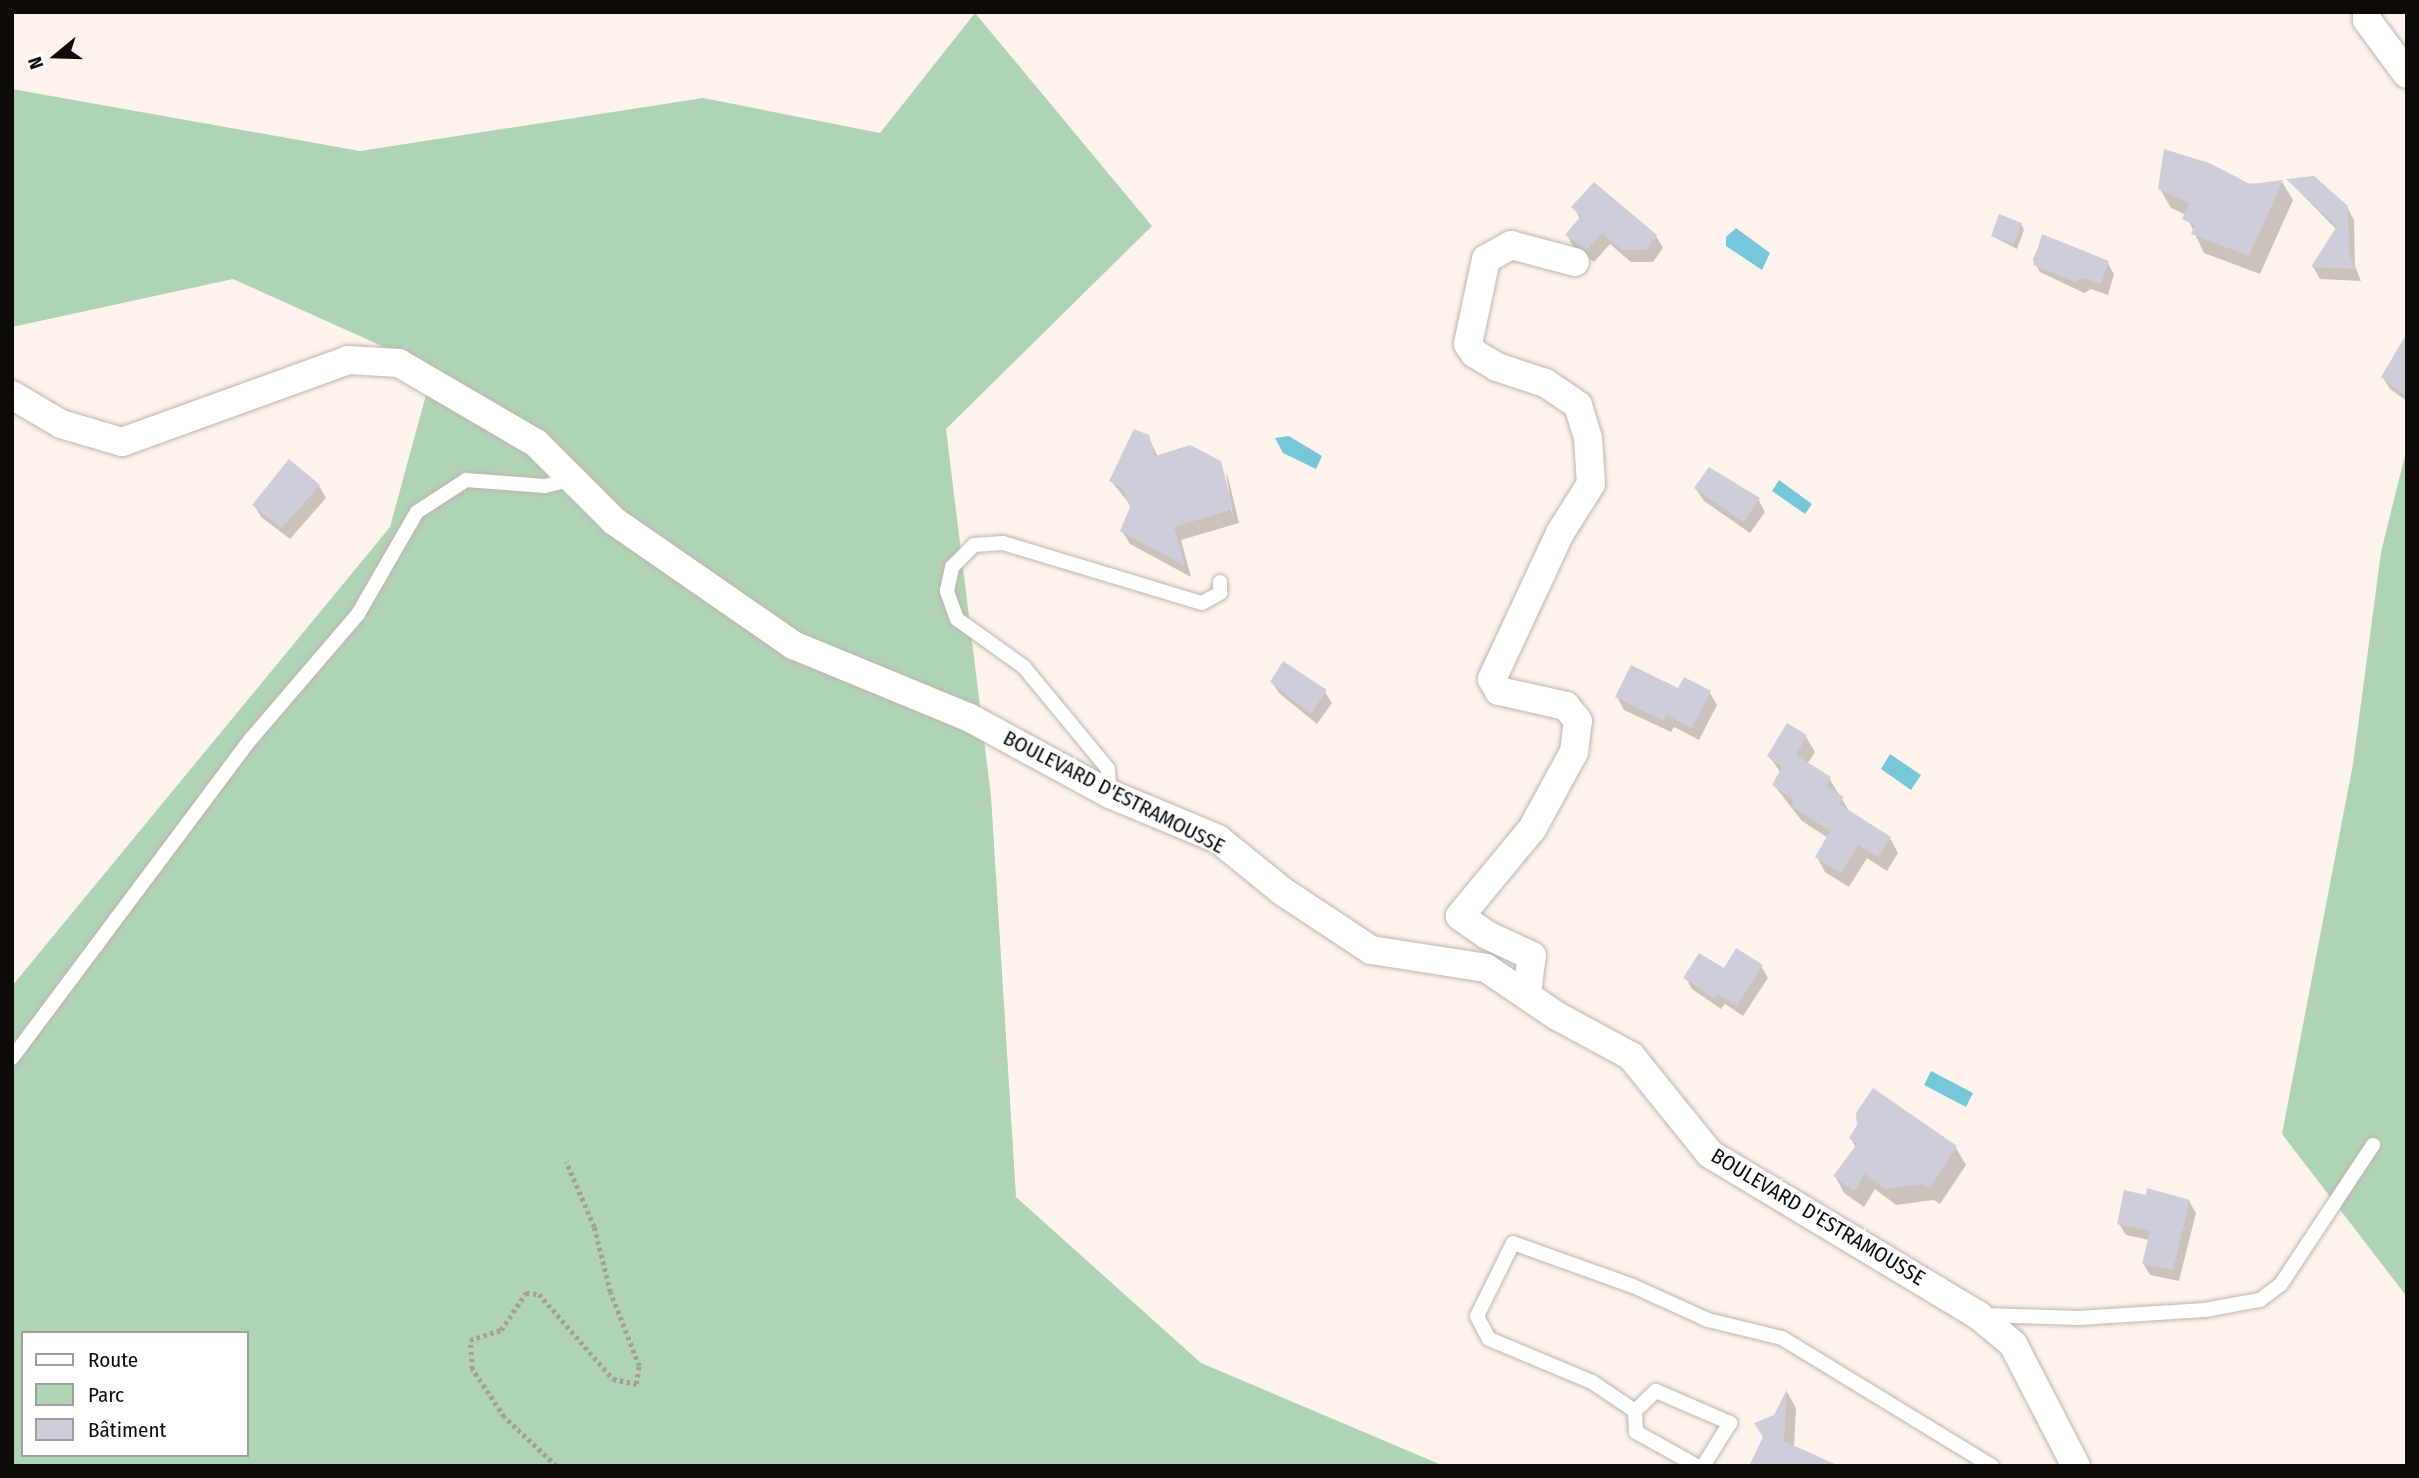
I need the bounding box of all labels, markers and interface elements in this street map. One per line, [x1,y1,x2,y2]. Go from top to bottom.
north arrow [21,21,91,91]
text: N [23,54,48,72]
street label: BOULEVARD D'ESTRAMOUSSE [999,725,1229,859]
street label: BOULEVARD D'ESTRAMOUSSE [1707,1143,1929,1291]
legend [21,1331,248,1457]
text: Route [88,1347,138,1373]
text: Parc [88,1382,124,1408]
text: Bâtiment [88,1417,166,1443]

